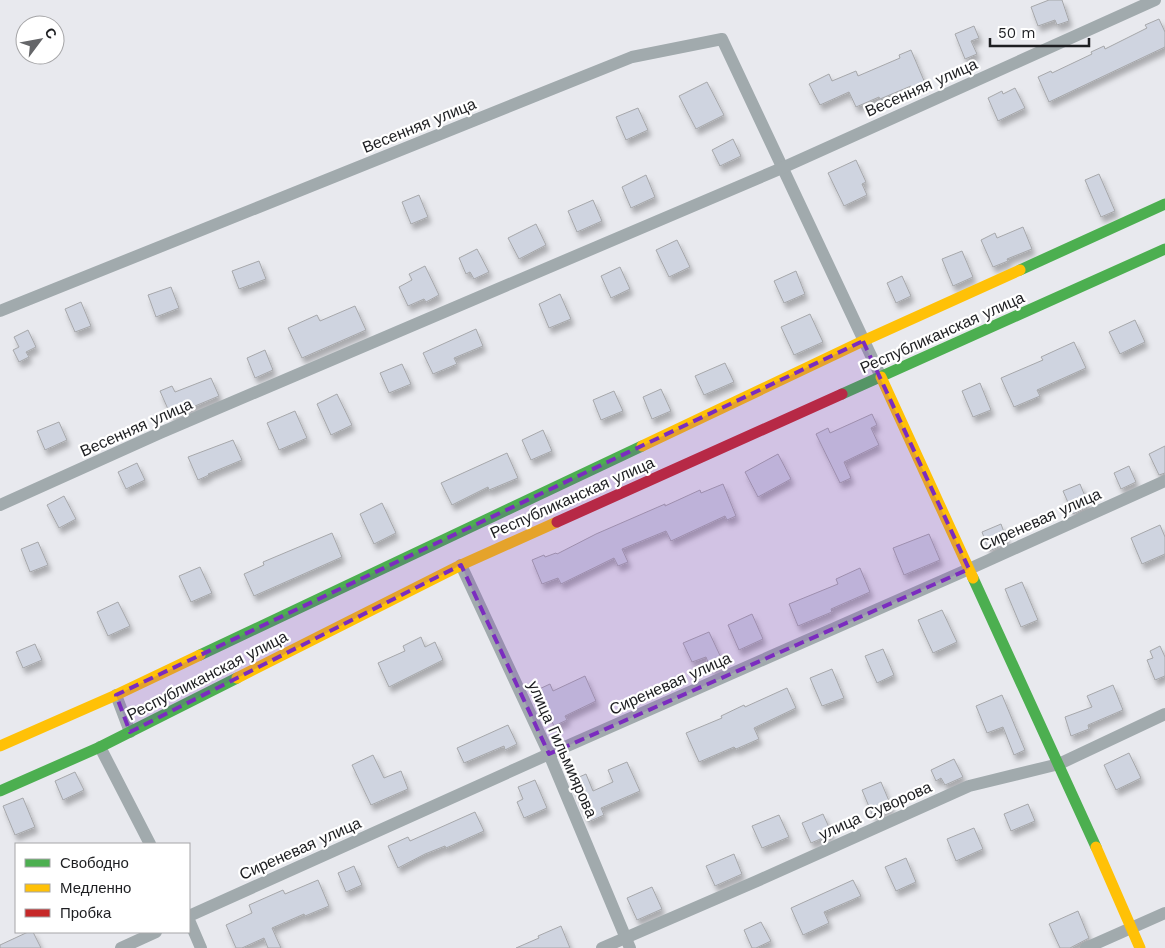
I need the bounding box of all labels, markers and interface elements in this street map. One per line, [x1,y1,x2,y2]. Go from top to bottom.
north arrow [15,15,65,65]
scale bar [990,15,1089,47]
text: 50 m [998,24,1035,42]
text: С [42,25,60,42]
street label: Весенняя улица [862,54,980,121]
street label: Весенняя улица [360,94,479,157]
street label: Республиканская улица [857,288,1027,377]
street label: Весенняя улица [77,394,195,461]
street label: Республиканская улица [487,453,657,542]
street label: Сиреневая улица [976,484,1104,555]
street label: Республиканская улица [124,627,291,724]
street label: Сиреневая улица [606,648,734,719]
street label: улица Гильмиярова [524,678,601,821]
street label: улица Суворова [816,777,935,844]
street label: Сиреневая улица [236,813,364,884]
legend [15,843,190,933]
text: Свободно [60,854,129,872]
text: Медленно [60,879,131,897]
text: Пробка [60,904,112,922]

